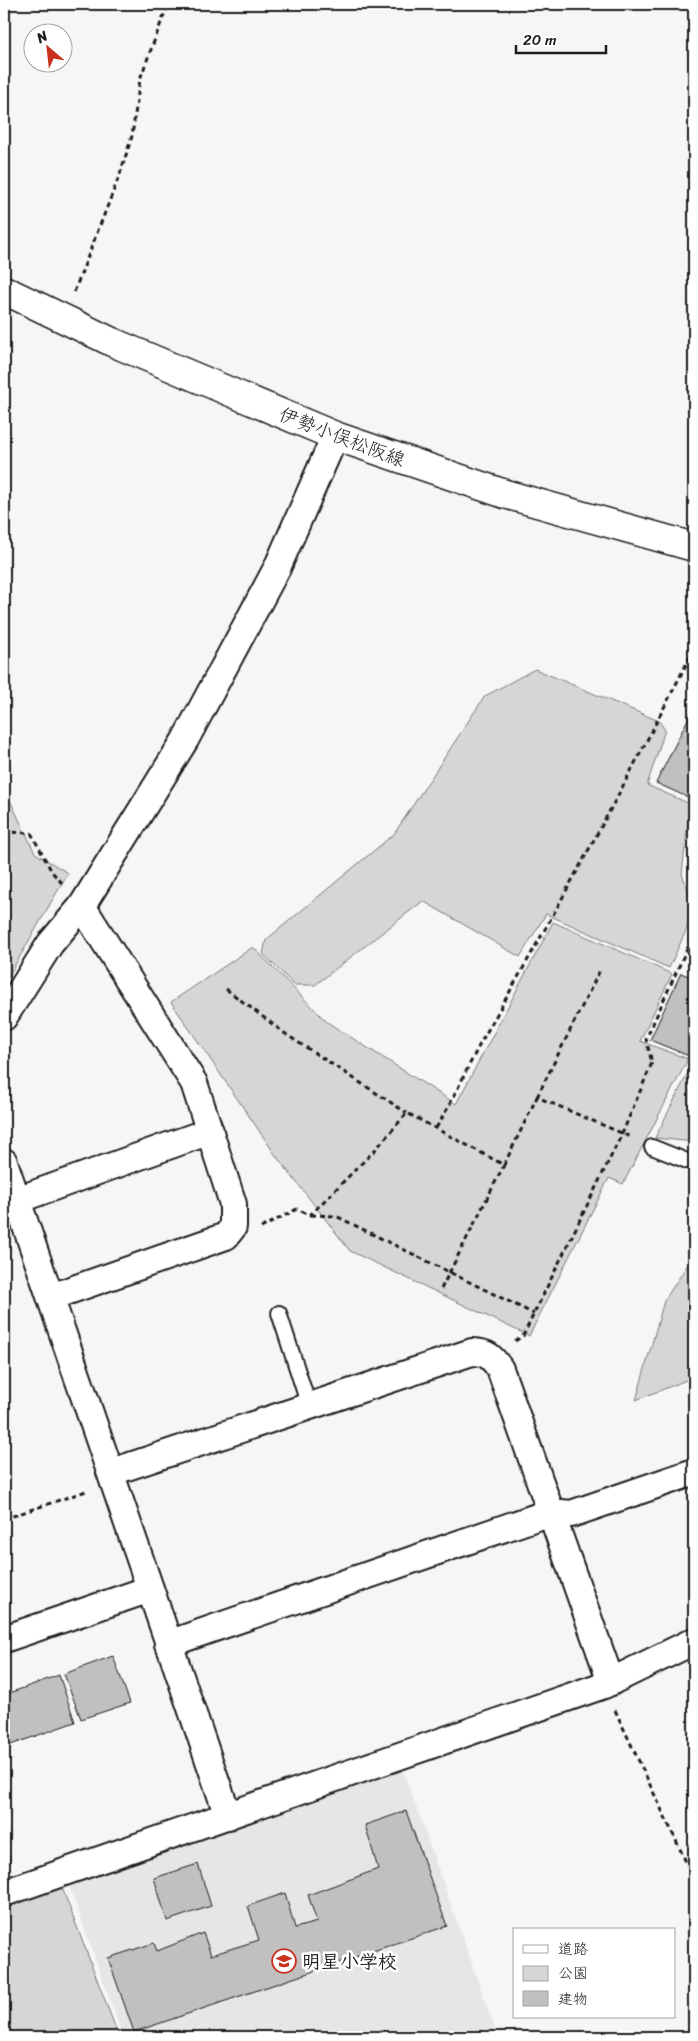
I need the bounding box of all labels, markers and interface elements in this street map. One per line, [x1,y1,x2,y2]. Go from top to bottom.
north arrow [22,22,72,72]
scale bar [516,22,606,54]
text: N [31,24,53,51]
text: 20 m [523,27,557,53]
street label: 伊勢小俣松阪線 [274,398,410,476]
legend [513,1928,676,2018]
text: 道路 [558,1936,588,1962]
place label: 明星小学校 [302,1945,397,1978]
school or university icon: 明星小学校 [271,1948,297,1974]
text: 公園 [558,1960,588,1986]
text: 建物 [558,1986,588,2012]

